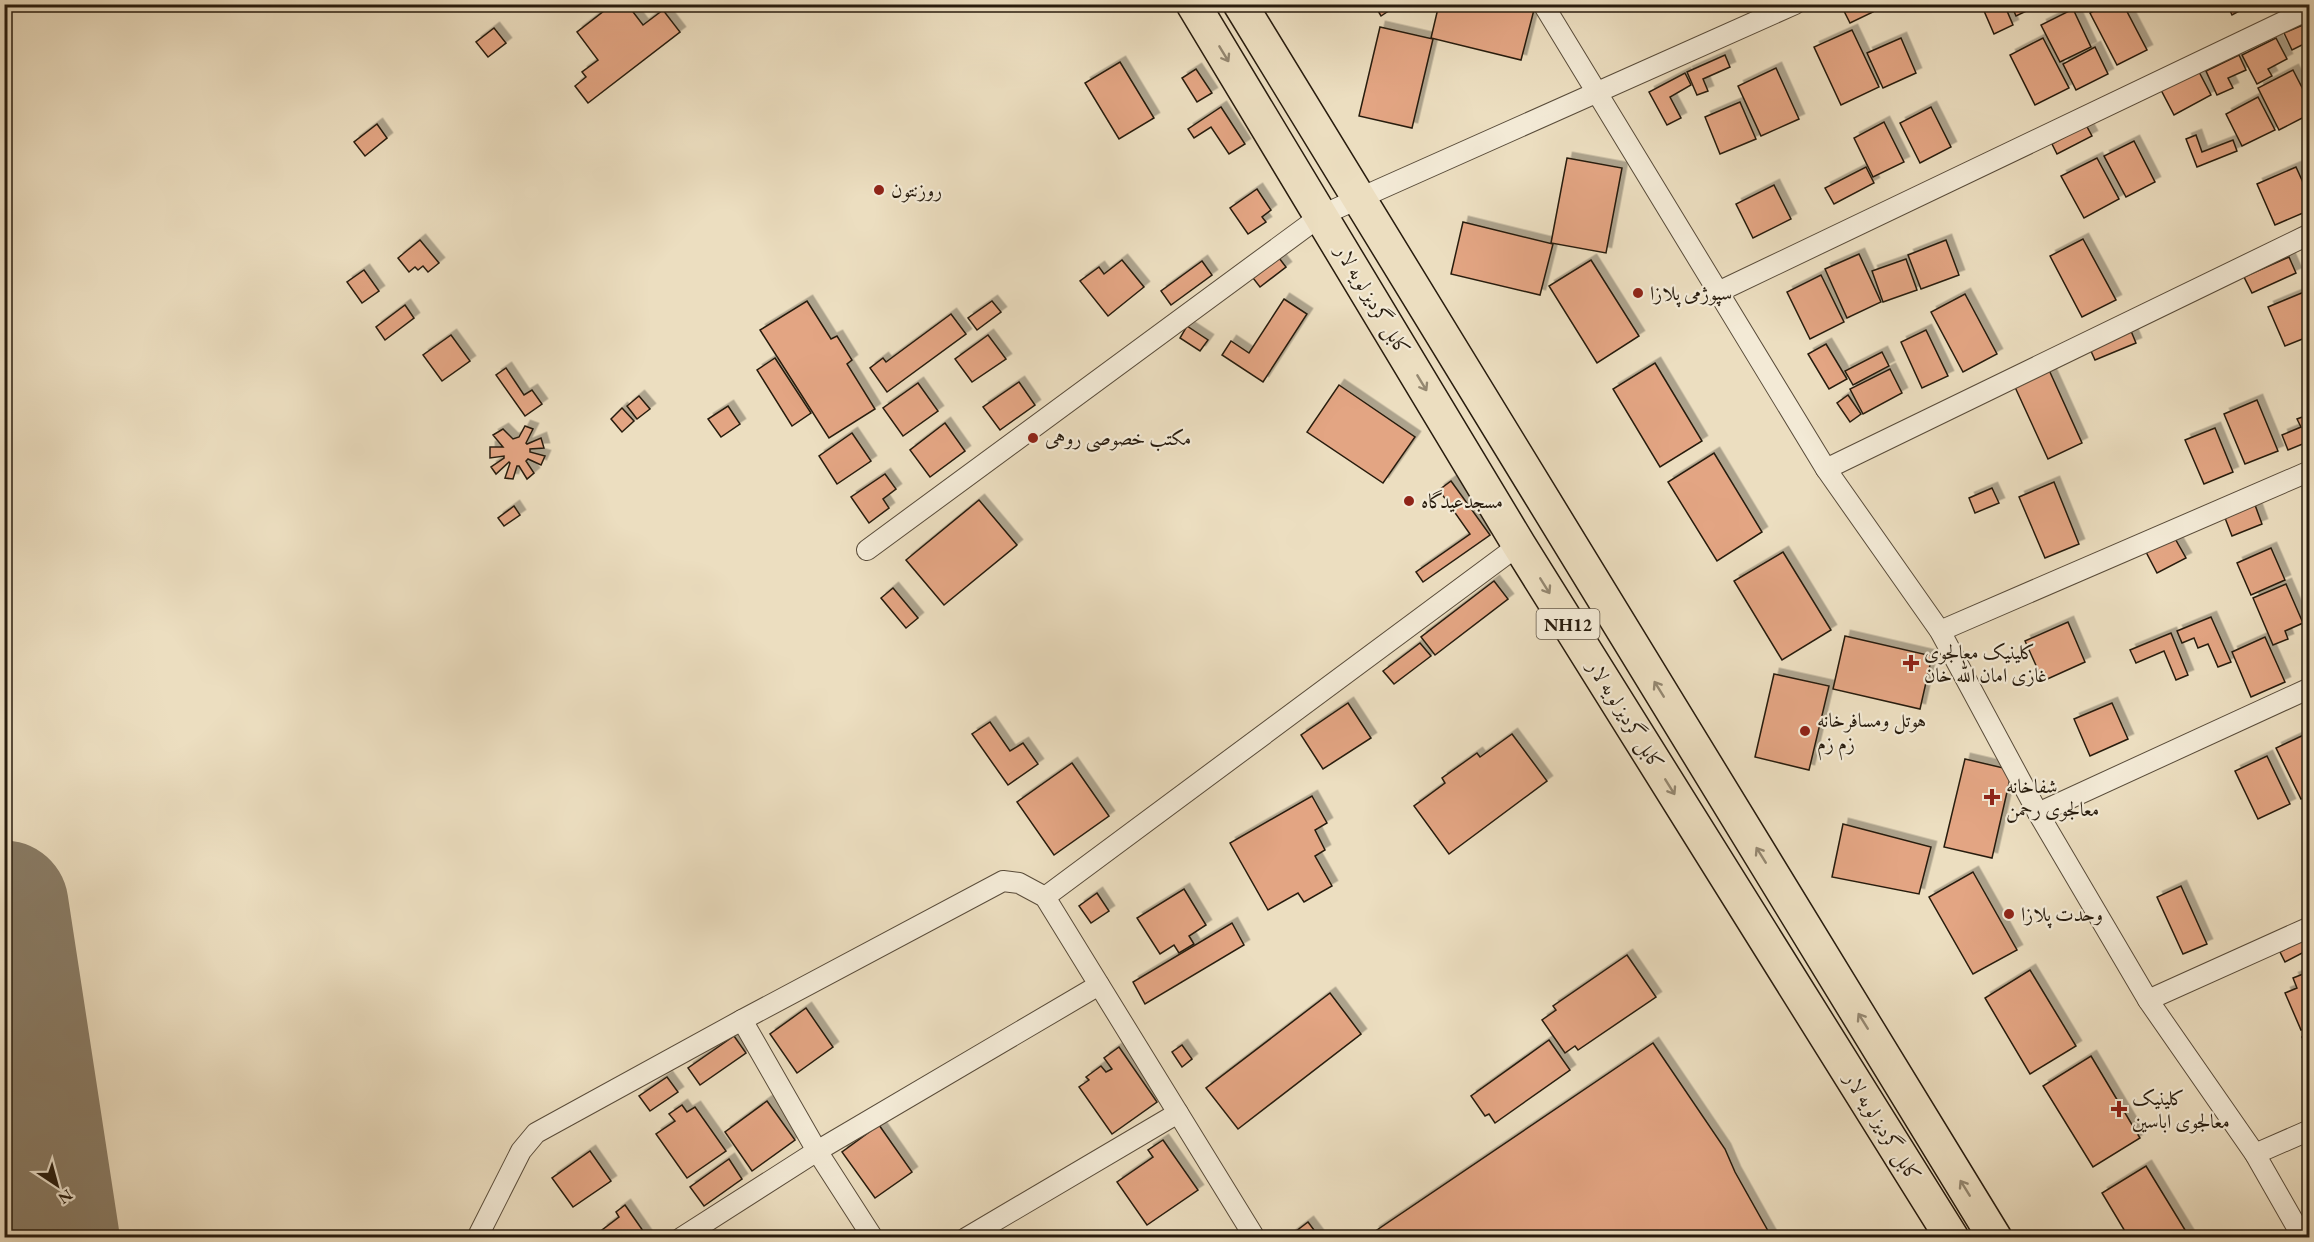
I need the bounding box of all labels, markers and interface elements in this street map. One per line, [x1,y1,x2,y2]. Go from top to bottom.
one-way arrow [1218,45,1230,62]
place label: روزنتون [891,177,942,203]
marker: روزنتون [872,183,886,197]
street label: کابل گردیز لویه لار [1327,238,1416,361]
place label: سپوژمی پلازا [1650,280,1732,308]
marker: سپوژمی پلازا [1631,286,1645,300]
one-way arrow [1417,374,1429,391]
place label: مکتب خصوصی روهی [1045,425,1191,453]
marker: مکتب خصوصی روهی [1026,431,1040,445]
place label: مسجدعیدگاه [1421,488,1503,514]
marker: مسجدعیدگاه [1402,494,1416,508]
one-way arrow [1539,577,1551,594]
road number: NH12 [1536,609,1600,639]
place label: کلینیک معالجوی غازی امان الله خان [1924,639,2047,688]
street label: کابل گردیز لویه لار [1579,654,1670,776]
marker: کلینیک معالجوی غازی امان الله خان [1902,654,1920,672]
one-way arrow [1653,681,1665,698]
place label: هوتل ومسافرخانه زم زم [1817,707,1926,761]
marker: هوتل ومسافرخانه زم زم [1798,724,1812,738]
place label: شفاخانه معالجوی رحمن [2006,773,2099,823]
one-way arrow [1665,778,1677,795]
marker: شفاخانه معالجوی رحمن [1983,788,2001,806]
one-way arrow [1755,847,1767,864]
place label: وحدت پلازا [2021,901,2103,929]
marker: وحدت پلازا [2002,907,2016,921]
one-way arrow [1856,1013,1868,1030]
street label: کابل گردیز لویه لار [1836,1066,1927,1188]
place label: کلینیک معالجوی اباسین [2132,1085,2230,1134]
marker: کلینیک معالجوی اباسین [2110,1100,2128,1118]
north arrow [27,1155,87,1215]
one-way arrow [1958,1180,1970,1197]
text: N [54,1184,77,1209]

